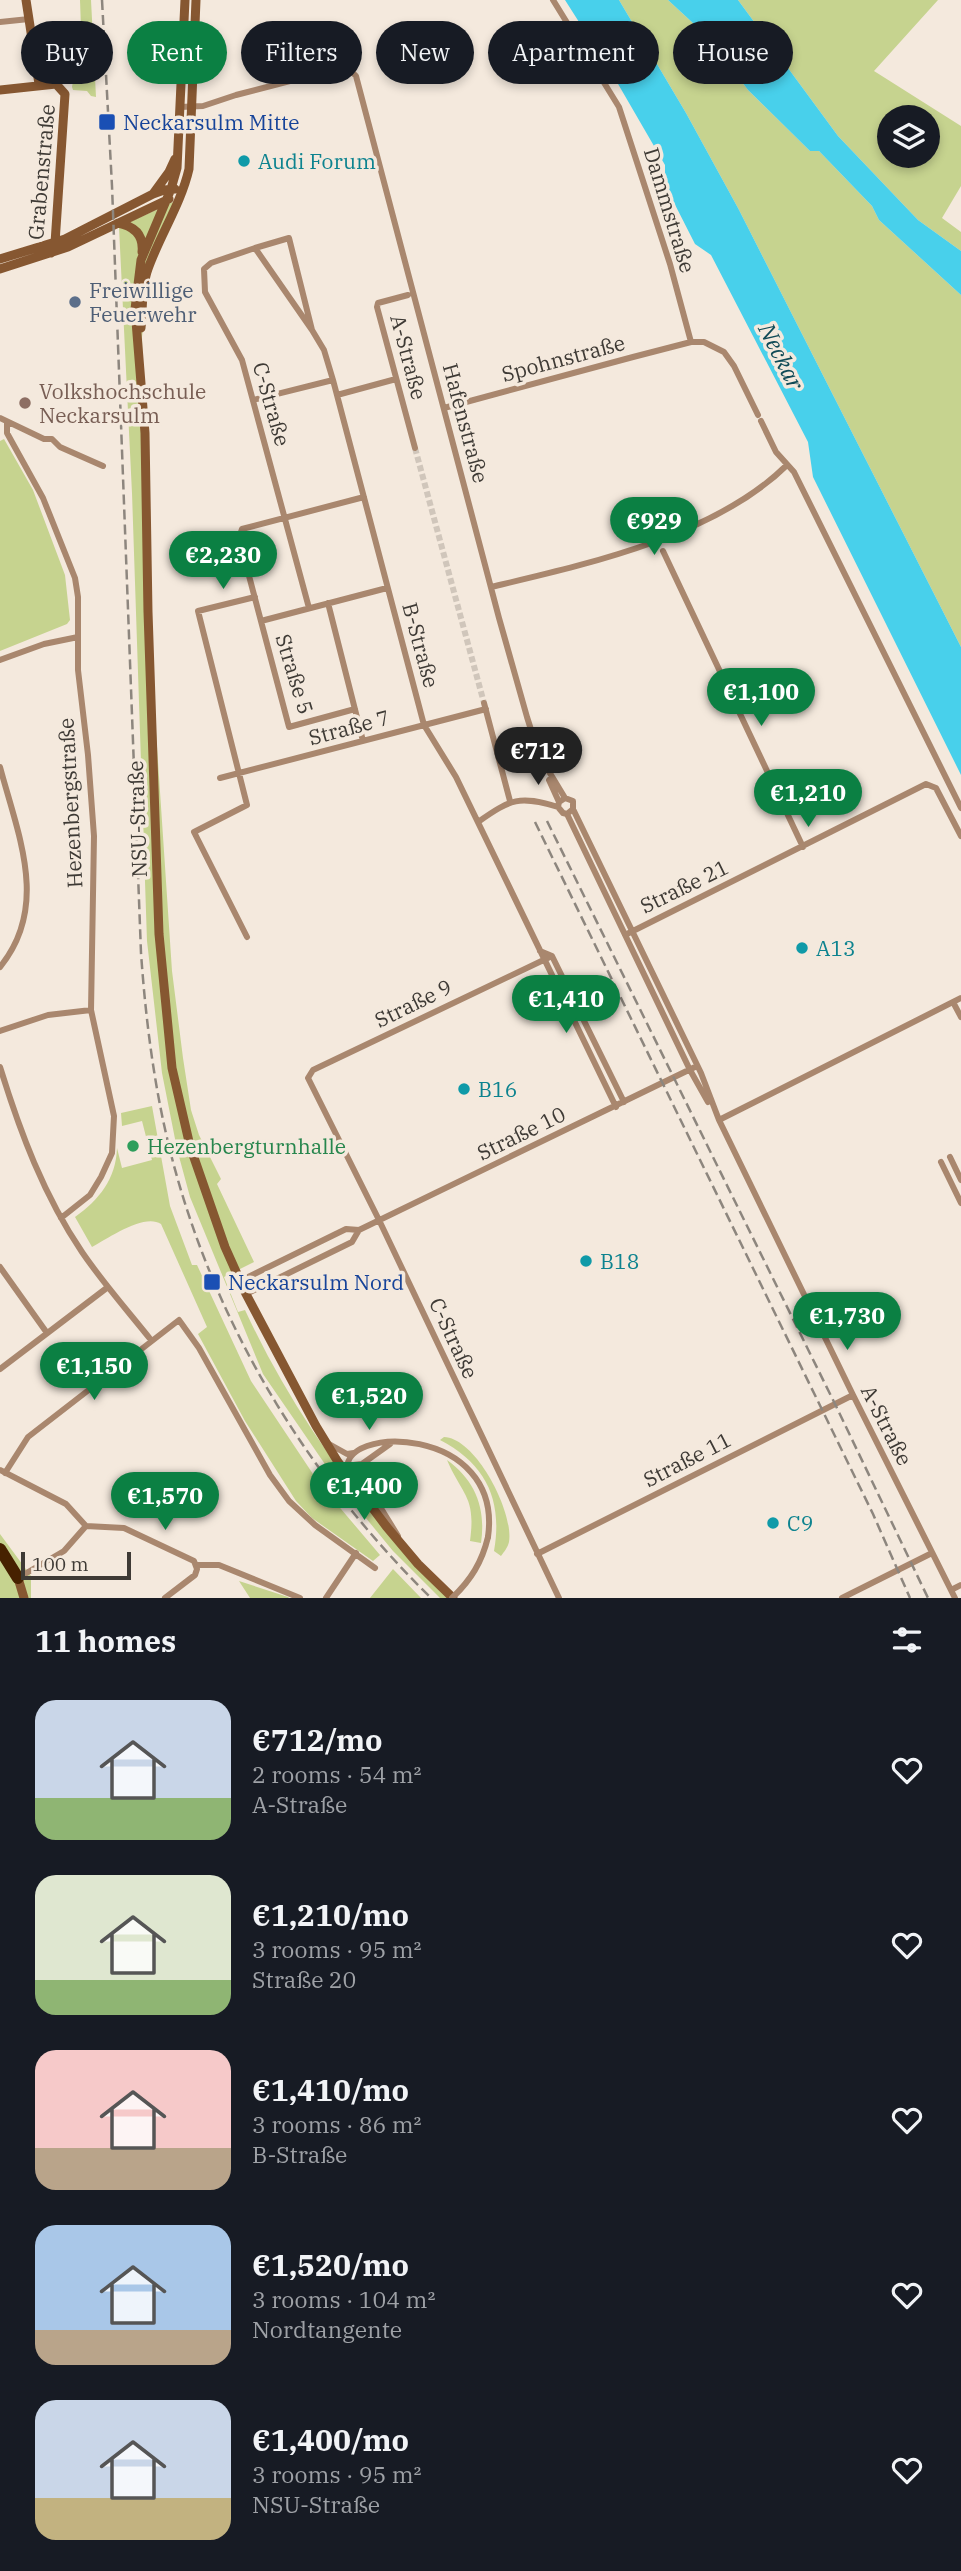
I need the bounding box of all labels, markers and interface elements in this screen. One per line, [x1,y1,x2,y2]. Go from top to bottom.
chip: Buy [21,21,113,84]
chip: Rent [127,21,227,84]
chip: Filters [241,21,362,84]
chip: New [376,21,474,84]
chip: Apartment [488,21,659,84]
chip: House [673,21,793,84]
street label: Grabenstraße [21,103,61,241]
map controls [877,105,940,168]
button: layers [877,105,940,168]
place label: Neckarsulm Mitte [123,108,300,136]
marker: Neckarsulm Mitte [97,112,117,132]
street label: Dammstraße [638,144,702,276]
place label: Audi Forum [258,147,376,175]
marker: Audi Forum [236,153,252,169]
place label: Freiwillige Feuerwehr [89,276,197,328]
marker: Freiwillige Feuerwehr [67,294,83,310]
street label: A-Straße [384,311,434,403]
water label: Neckar [752,317,812,395]
street label: Spohnstraße [498,328,628,388]
street label: C-Straße [247,359,297,449]
street label: Hafenstraße [437,360,495,486]
place label: Volkshochschule Neckarsulm [39,377,206,429]
marker: Volkshochschule Neckarsulm [17,395,33,411]
pin: €929 [613,498,695,557]
text: €929 [626,505,682,535]
pin: €2,230 [166,532,280,591]
text: €2,230 [185,539,261,569]
street label: B-Straße [396,599,446,691]
street label: Straße 5 [270,630,320,718]
pin: €1,100 [704,668,818,728]
text: €1,100 [723,676,799,706]
street label: Straße 7 [305,703,393,751]
street label: Hezenbergstraße [52,717,88,889]
pin: €712 [497,728,579,787]
text: €712 [510,735,566,765]
street label: NSU-Straße [121,760,153,878]
pin: €1,210 [751,770,865,829]
text: €1,210 [770,777,846,807]
street label: Straße 21 [635,853,733,919]
place label: A13 [816,934,856,962]
marker: A13 [794,940,810,956]
street label: Straße 9 [370,972,456,1034]
pin: €1,410 [509,976,623,1035]
text: €1,410 [528,983,604,1013]
place label: B16 [478,1075,517,1103]
marker: B16 [456,1081,472,1097]
street label: Straße 10 [472,1100,570,1166]
place label: Hezenbergturnhalle [147,1132,346,1160]
marker: Hezenbergturnhalle [125,1138,141,1154]
place label: B18 [600,1247,639,1275]
marker: B18 [578,1253,594,1269]
place label: Neckarsulm Nord [228,1268,404,1296]
marker: Neckarsulm Nord [202,1272,222,1292]
pin: €1,730 [790,1292,904,1352]
street label: C-Straße [423,1293,485,1383]
text: €1,730 [809,1300,885,1330]
pin: €1,150 [37,1342,151,1402]
text: €1,150 [56,1350,132,1380]
pin: €1,520 [312,1372,426,1432]
text: €1,520 [331,1380,407,1410]
street label: A-Straße [855,1380,919,1470]
street label: Straße 11 [638,1425,736,1493]
pin: €1,400 [307,1462,421,1522]
text: €1,400 [326,1470,402,1500]
pin: €1,570 [108,1472,222,1532]
text: €1,570 [127,1480,203,1510]
place label: C9 [787,1509,813,1537]
marker: C9 [765,1515,781,1531]
scale bar [21,1549,131,1581]
text: 100 m [32,1552,89,1576]
text: 11 homes [35,1621,176,1660]
icon: filters [888,1621,926,1659]
text: €712/mo [252,1720,383,1759]
icon: home [91,1728,175,1812]
icon: heart [888,1751,926,1789]
text: 2 rooms · 54 m² [252,1759,422,1789]
text: A-Straße [252,1789,347,1819]
text: €1,210/mo [252,1895,409,1934]
icon: home [91,1903,175,1987]
icon: heart [888,1926,926,1964]
text: 3 rooms · 95 m² [252,1934,422,1964]
text: Straße 20 [252,1964,356,1994]
text: €1,410/mo [252,2070,409,2109]
icon: home [91,2078,175,2162]
icon: heart [888,2101,926,2139]
text: 3 rooms · 86 m² [252,2109,422,2139]
text: B-Straße [252,2139,347,2169]
text: €1,520/mo [252,2245,409,2284]
icon: home [91,2253,175,2337]
icon: heart [888,2276,926,2314]
text: 3 rooms · 104 m² [252,2284,435,2314]
text: Nordtangente [252,2314,402,2344]
text: €1,400/mo [252,2420,409,2459]
icon: home [91,2428,175,2512]
icon: heart [888,2451,926,2489]
text: 3 rooms · 95 m² [252,2459,422,2489]
text: NSU-Straße [252,2489,380,2519]

